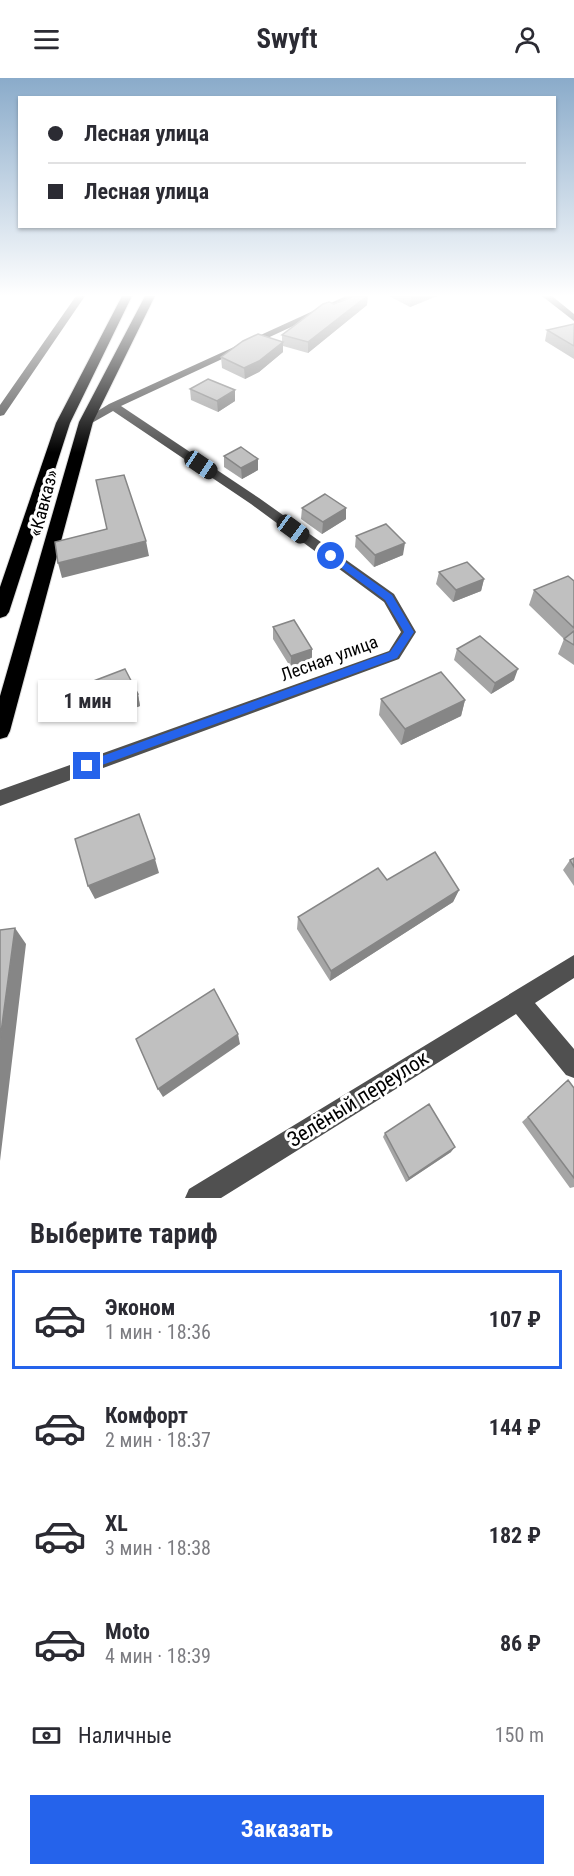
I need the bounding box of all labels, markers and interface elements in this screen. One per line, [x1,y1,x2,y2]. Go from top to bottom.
icon: menu [30,23,63,56]
text: Swyft [257,23,318,55]
icon: person [511,23,544,56]
text: Лесная улица [84,121,209,146]
text: Лесная улица [84,179,209,204]
car [181,447,221,483]
street label: «Кавказ» [24,467,62,539]
car [273,511,313,547]
route start [317,542,344,569]
street label: Лесная улица [277,631,381,685]
callout: 1 мин [38,679,136,721]
text: 1 мин [64,689,111,713]
route end [73,752,100,779]
street label: Зелёный переулок [283,1046,433,1152]
text: Выберите тариф [30,1218,218,1250]
icon: car [33,1293,87,1347]
text: Эконом [105,1295,175,1320]
text: 107 ₽ [489,1307,541,1332]
text: 1 мин · 18:36 [105,1320,211,1344]
icon: car [33,1401,87,1455]
text: Комфорт [105,1403,188,1428]
text: 144 ₽ [489,1415,541,1440]
text: 2 мин · 18:37 [105,1428,211,1452]
icon: car [33,1509,87,1563]
text: XL [105,1511,128,1536]
text: 182 ₽ [489,1523,541,1548]
text: 3 мин · 18:38 [105,1536,211,1560]
icon: car [33,1617,87,1671]
text: Moto [105,1619,150,1644]
text: 86 ₽ [500,1631,541,1656]
text: 4 мин · 18:39 [105,1644,211,1668]
icon: cash [30,1719,63,1752]
text: Наличные [78,1723,172,1748]
text: 150 m [495,1723,544,1747]
button: Заказать [30,1795,544,1864]

